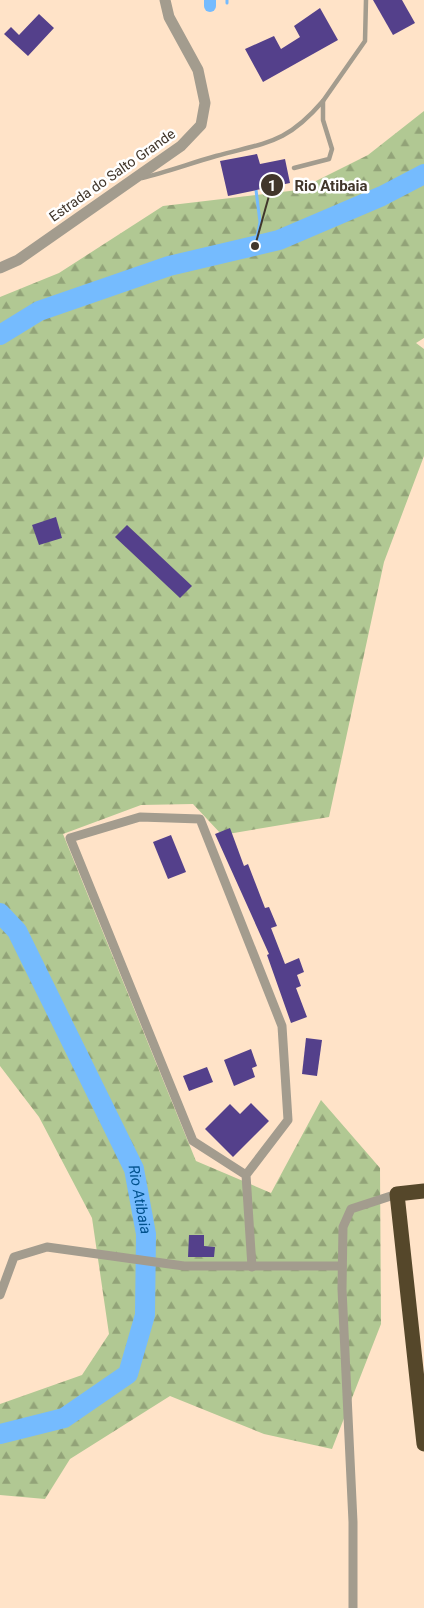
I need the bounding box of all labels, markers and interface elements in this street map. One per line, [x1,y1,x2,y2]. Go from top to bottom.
street label: Estrada do Salto Grande [46,125,178,225]
callout: Rio Atibaia [260,170,378,200]
text: 1 [268,177,276,195]
text: Rio Atibaia [294,177,368,195]
water label: Rio Atibaia [124,1164,155,1236]

